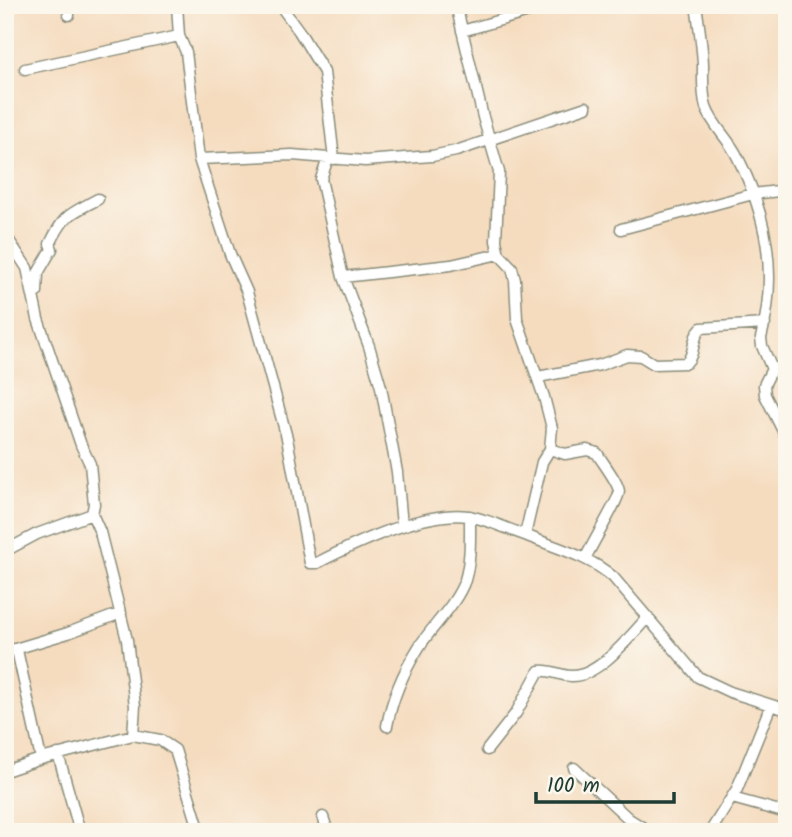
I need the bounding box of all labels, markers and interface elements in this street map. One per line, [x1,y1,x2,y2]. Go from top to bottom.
scale bar [536,760,675,804]
text: 100 m [547,770,600,803]

